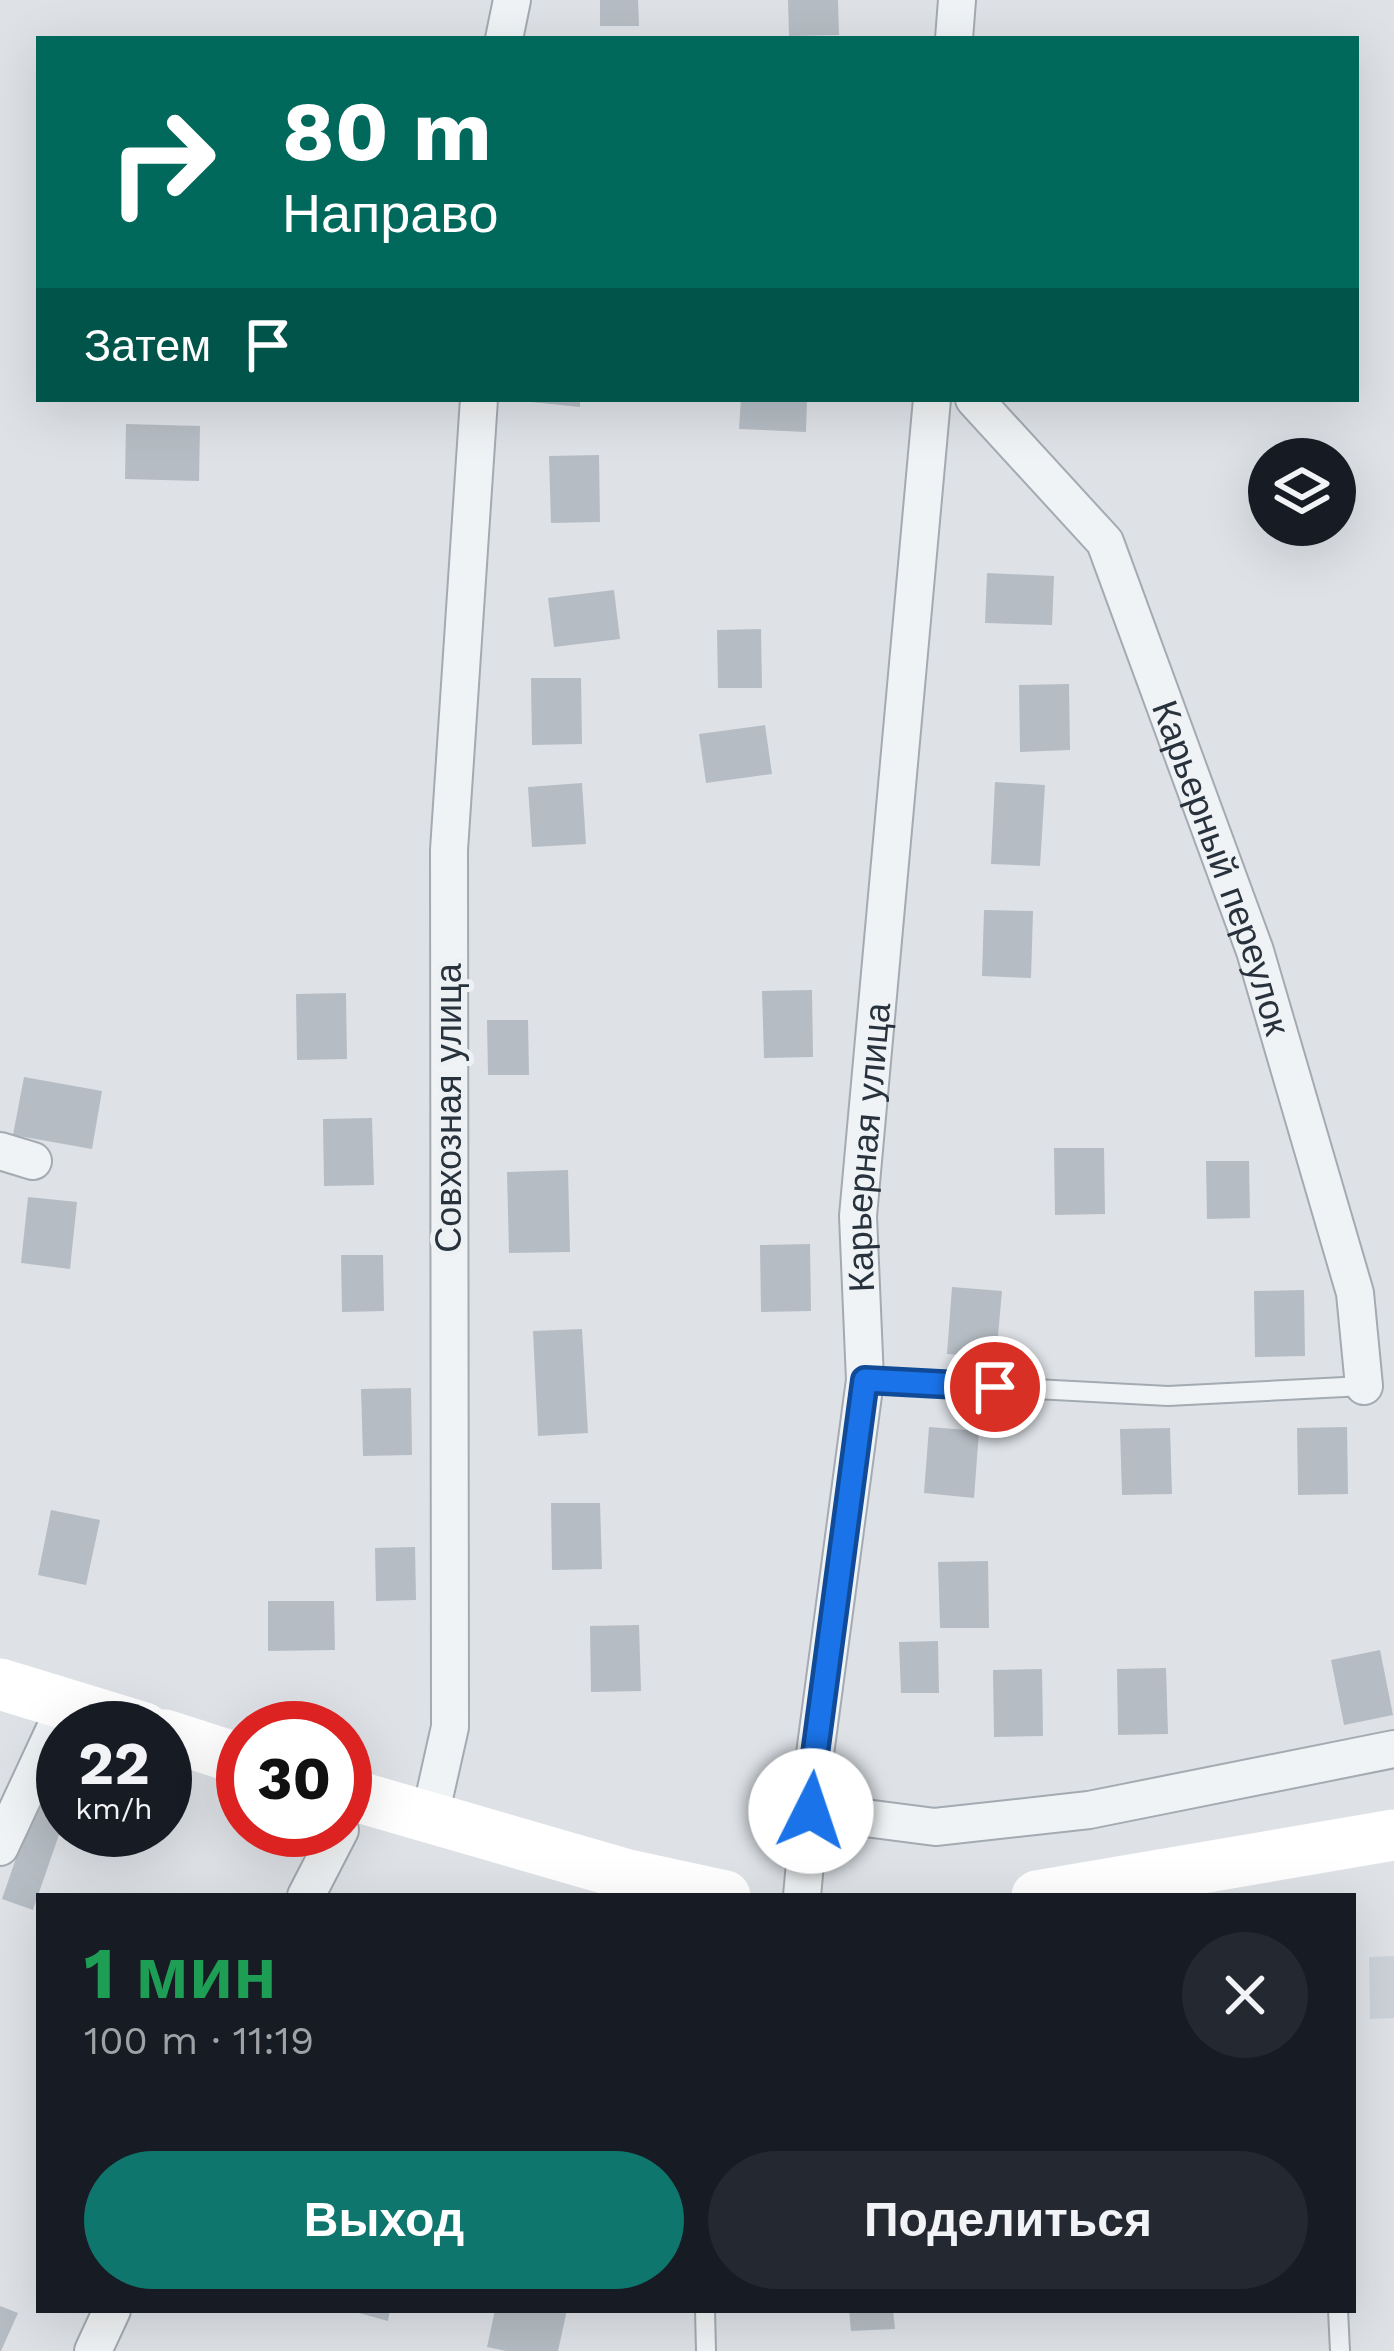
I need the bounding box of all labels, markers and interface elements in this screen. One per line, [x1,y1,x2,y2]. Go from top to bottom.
text: 80 m [282,82,492,180]
icon: right [84,84,240,240]
text: Направо [282,182,498,245]
icon: arrive [235,312,301,378]
text: Затем [84,319,211,372]
map controls [1248,438,1356,546]
button: layers [1248,438,1356,546]
street label: Карьерный переулок [1143,695,1298,1040]
street label: Совхозная улица [428,962,470,1253]
street label: Карьерная улица [838,1000,899,1293]
pin [944,1336,1046,1438]
icon: arrive [962,1354,1028,1420]
speed limit sign: 30 [216,1701,372,1857]
text: 22 [78,1728,150,1799]
position arrow [748,1748,874,1874]
text: km/h [75,1791,153,1826]
text: 1 мин [84,1931,277,2015]
button: close [1182,1932,1308,2058]
text: 100 m · 11:19 [84,2018,314,2063]
button: Выход [84,2151,684,2289]
button: Поделиться [708,2151,1308,2289]

